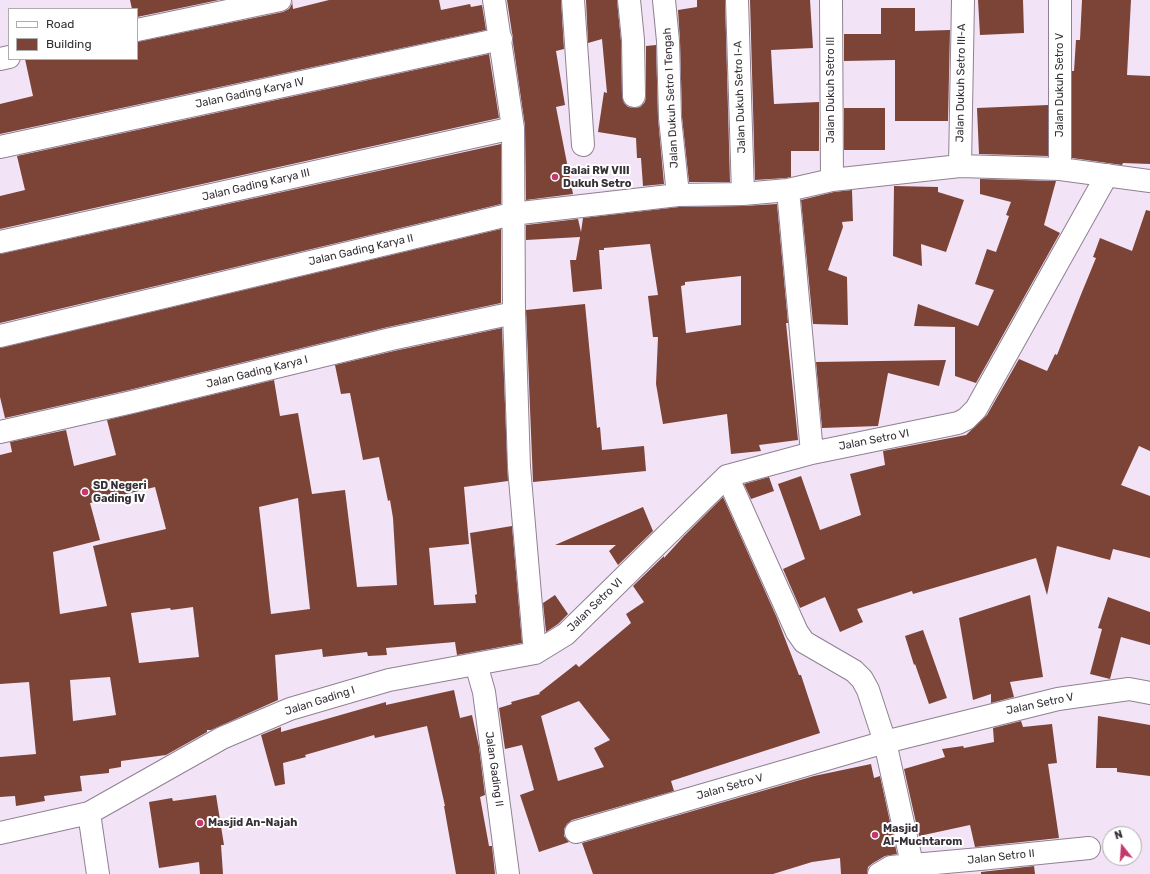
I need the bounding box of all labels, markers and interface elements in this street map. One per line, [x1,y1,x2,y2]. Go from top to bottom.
legend [8,8,138,60]
text: Road [46,17,74,31]
street label: Jalan Dukuh Setro III-A [953,24,969,142]
street label: Jalan Dukuh Setro I Tengah [661,27,681,169]
street label: Jalan Dukuh Setro V [1053,33,1067,137]
text: Building [46,37,92,51]
street label: Jalan Dukuh Setro III [824,37,838,143]
street label: Jalan Dukuh Setro I-A [731,40,749,154]
street label: Jalan Gading Karya IV [194,75,306,111]
place label: Balai RW VIII Dukuh Setro [563,164,631,190]
street label: Jalan Gading Karya III [201,166,311,204]
marker: Balai RW VIII Dukuh Setro [550,172,560,182]
street label: Jalan Gading Karya II [307,232,415,268]
street label: Jalan Gading Karya I [205,353,309,391]
street label: Jalan Setro VI [838,427,910,453]
place label: SD Negeri Gading IV [93,479,147,505]
marker: SD Negeri Gading IV [80,487,90,497]
street label: Jalan Setro VI [565,575,625,635]
street label: Jalan Gading I [283,683,357,719]
street label: Jalan Setro V [1005,690,1075,718]
street label: Jalan Gading II [482,731,506,807]
street label: Jalan Setro V [695,771,765,803]
place label: Masjid An-Najah [208,816,297,830]
marker: Masjid An-Najah [195,818,205,828]
place label: Masjid Al-Muchtarom [883,822,962,848]
north arrow [1102,826,1142,866]
text: N [1113,828,1124,842]
marker: Masjid Al-Muchtarom [870,830,880,840]
street label: Jalan Setro II [967,847,1035,867]

